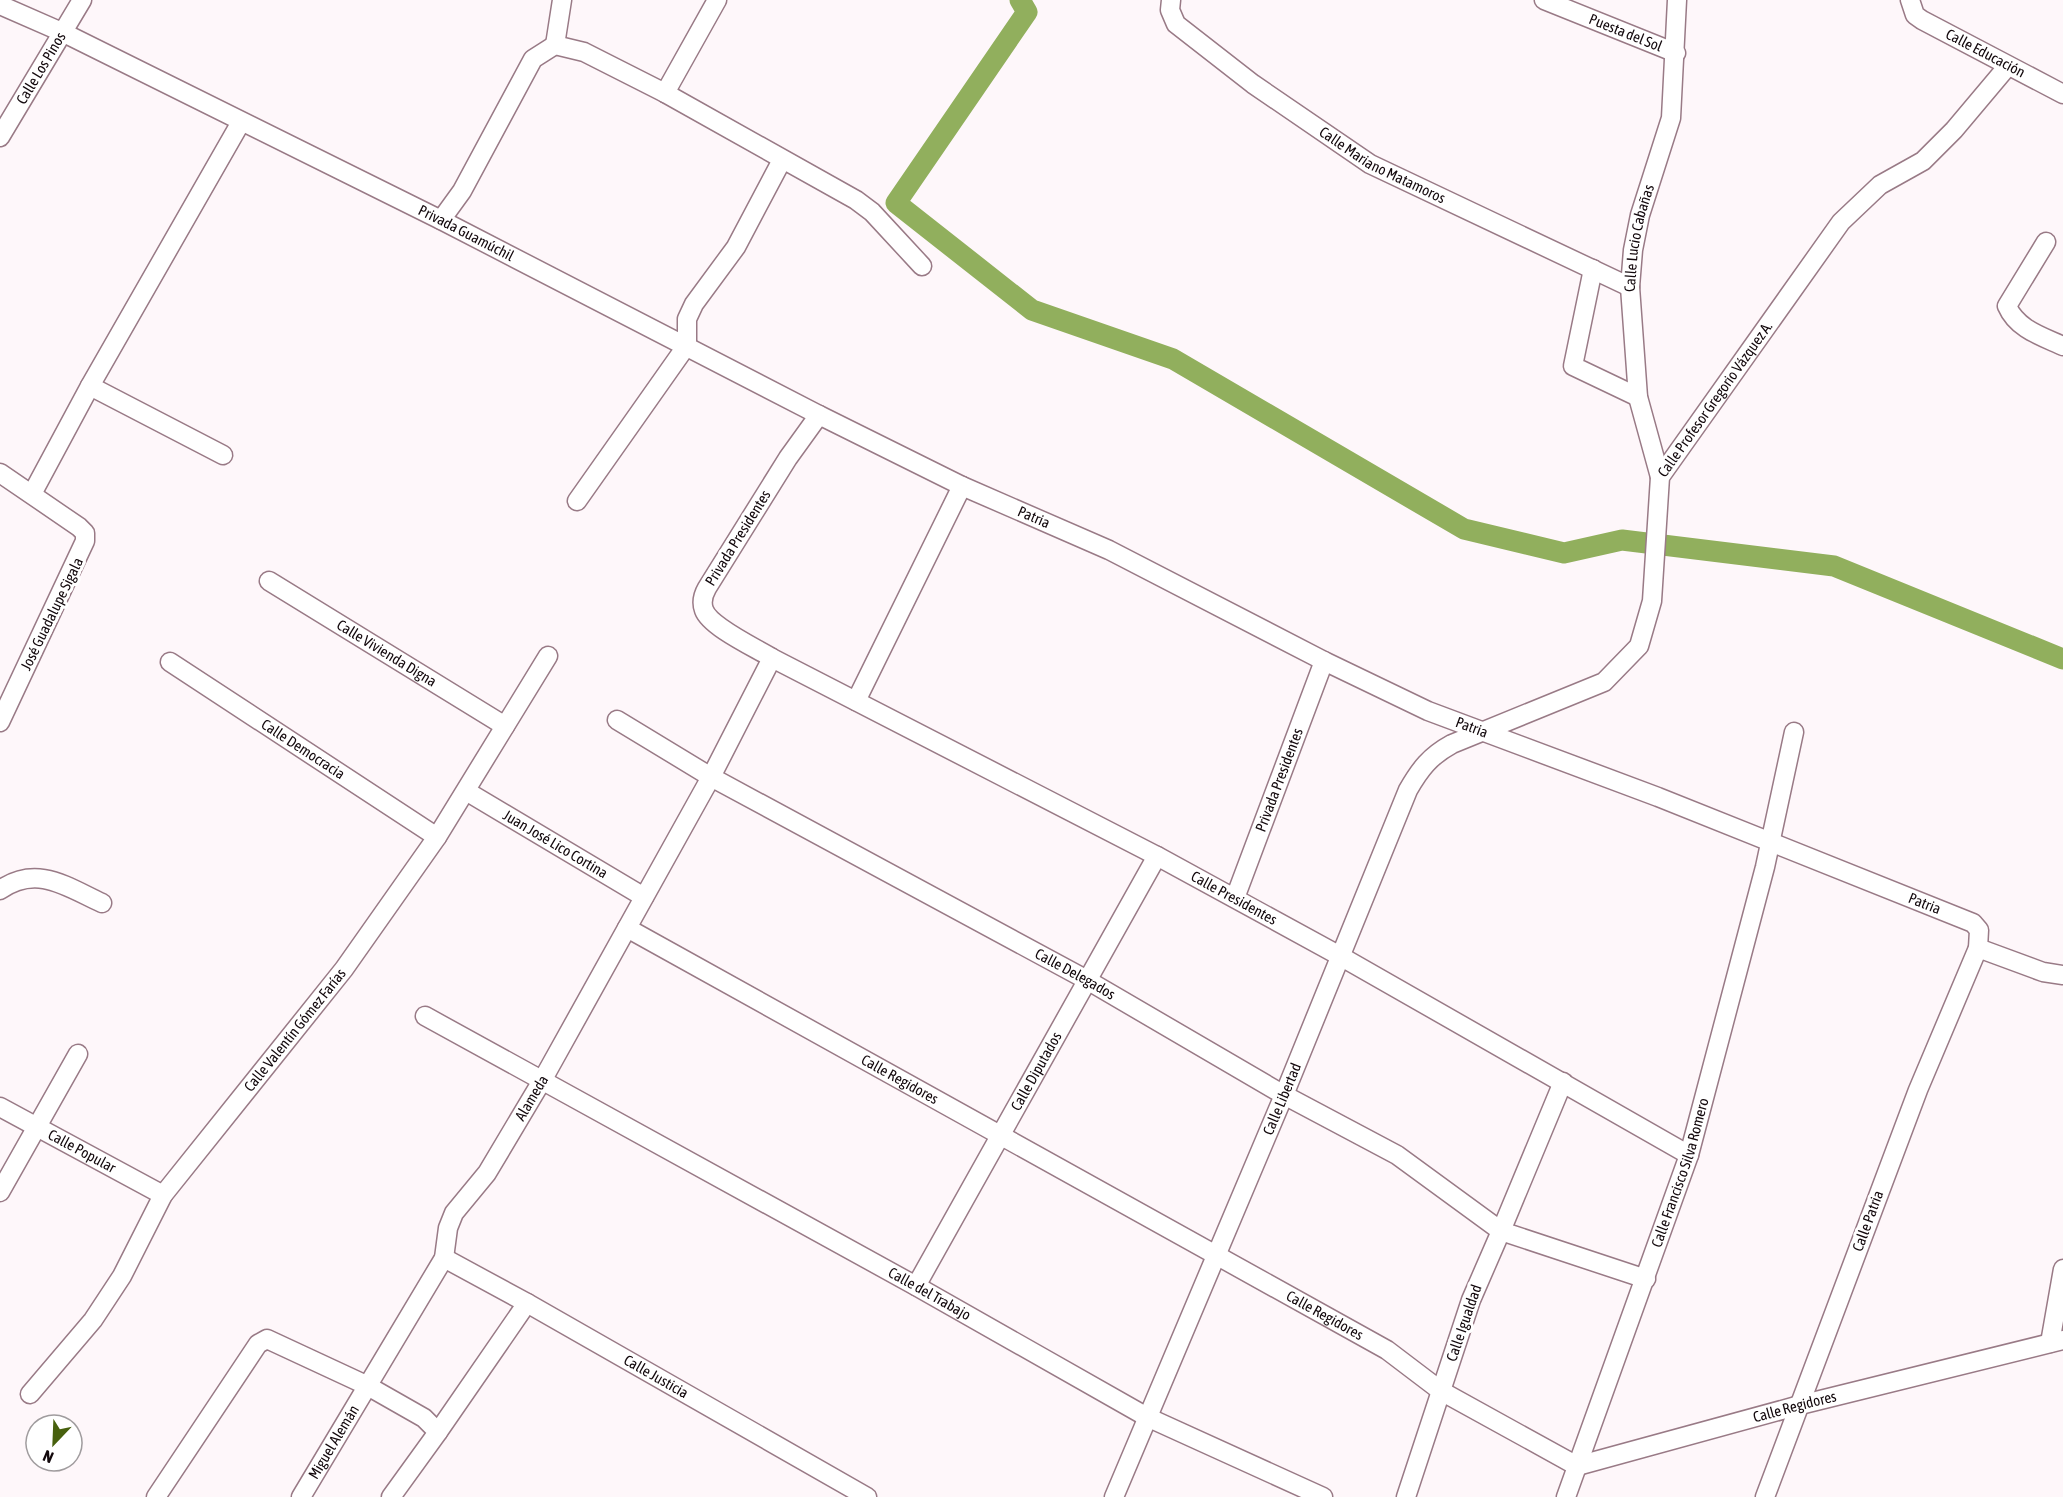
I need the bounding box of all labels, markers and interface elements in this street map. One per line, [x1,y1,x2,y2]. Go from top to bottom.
street label: Puesta del Sol [1587,10,1665,55]
street label: Calle Educación [1943,25,2028,81]
street label: Calle Los Pinos [13,29,69,107]
street label: Calle Mariano Matamoros [1316,123,1448,206]
street label: Calle Lucio Cabañas [1621,182,1657,292]
street label: Privada Guamúchil [416,201,517,264]
street label: Calle Profesor Gregorio Vázquez A. [1654,318,1776,480]
street label: Privada Presidentes [701,487,774,589]
street label: Patria [1015,502,1053,531]
street label: José Guadalupe Sigala [17,555,86,673]
street label: Calle Vivienda Digna [334,616,440,690]
street label: Patria [1453,713,1490,741]
street label: Calle Democracia [258,715,348,782]
street label: Privada Presidentes [1252,726,1306,834]
street label: Juan José Lico Cortina [500,806,611,881]
street label: Calle Presidentes [1188,867,1280,928]
street label: Patria [1906,889,1943,917]
street label: Calle Delegados [1032,945,1119,1003]
street label: Calle Valentín Gómez Farías [240,965,349,1095]
street label: Calle Diputados [1007,1029,1065,1113]
street label: Calle Regidores [859,1051,941,1107]
street label: Calle Libertad [1259,1060,1304,1137]
street label: Alameda [511,1072,551,1124]
street label: Calle Francisco Silva Romero [1648,1096,1712,1249]
street label: Calle Popular [45,1126,119,1176]
street label: Calle Patria [1849,1188,1886,1254]
street label: Calle del Trabajo [886,1264,974,1323]
street label: Calle Igualdad [1442,1282,1485,1363]
street label: Calle Regidores [1283,1287,1366,1343]
street label: Calle Justicia [621,1351,692,1401]
street label: Calle Regidores [1751,1387,1838,1425]
street label: Miguel Alemán [305,1402,362,1482]
north arrow [24,1413,84,1473]
text: N [40,1447,56,1467]

